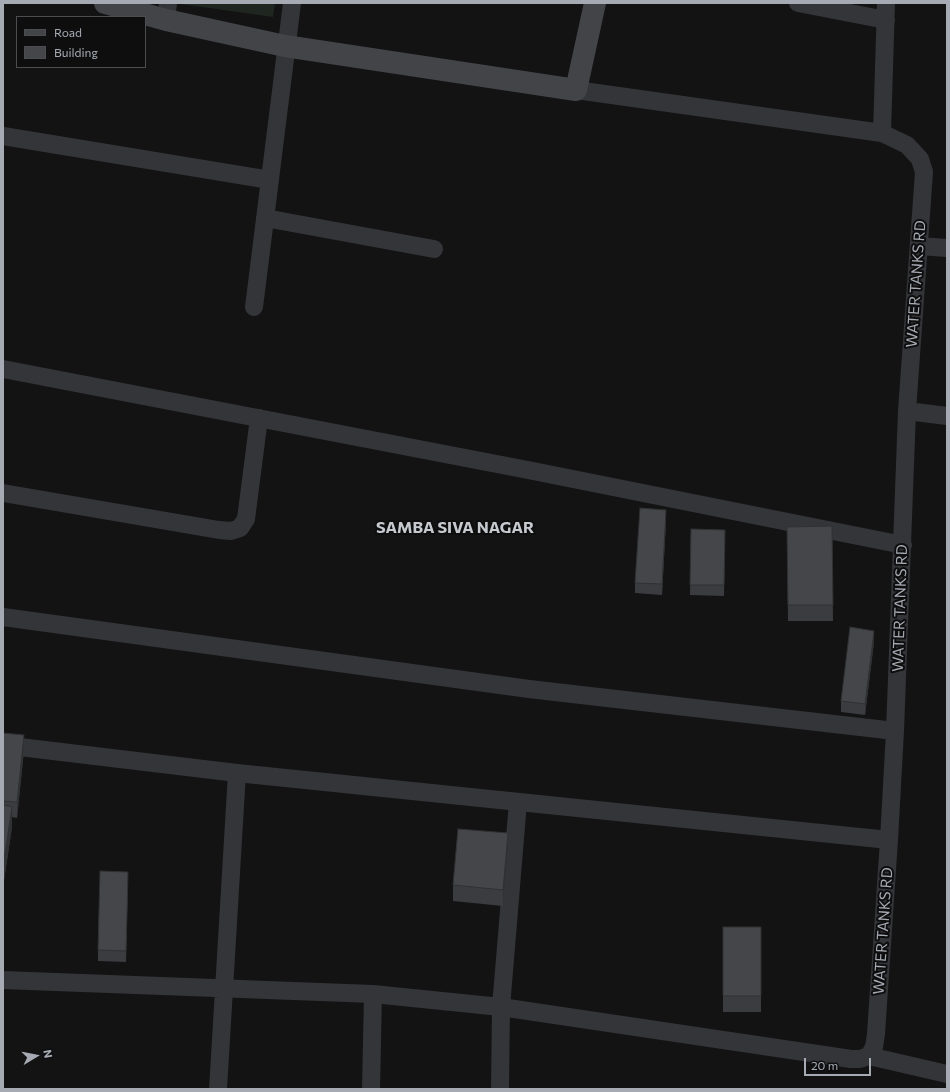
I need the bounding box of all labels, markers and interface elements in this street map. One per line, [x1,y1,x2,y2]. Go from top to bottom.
legend [16,16,146,68]
text: Road [54,25,82,39]
text: Building [54,45,98,59]
street label: WATER TANKS RD [903,220,929,348]
district label: SAMBA SIVA NAGAR [376,518,534,538]
street label: WATER TANKS RD [889,544,911,672]
street label: WATER TANKS RD [870,867,896,995]
north arrow [16,1036,56,1076]
text: N [41,1049,55,1059]
scale bar [806,1050,873,1076]
text: 20 m [811,1058,838,1072]

